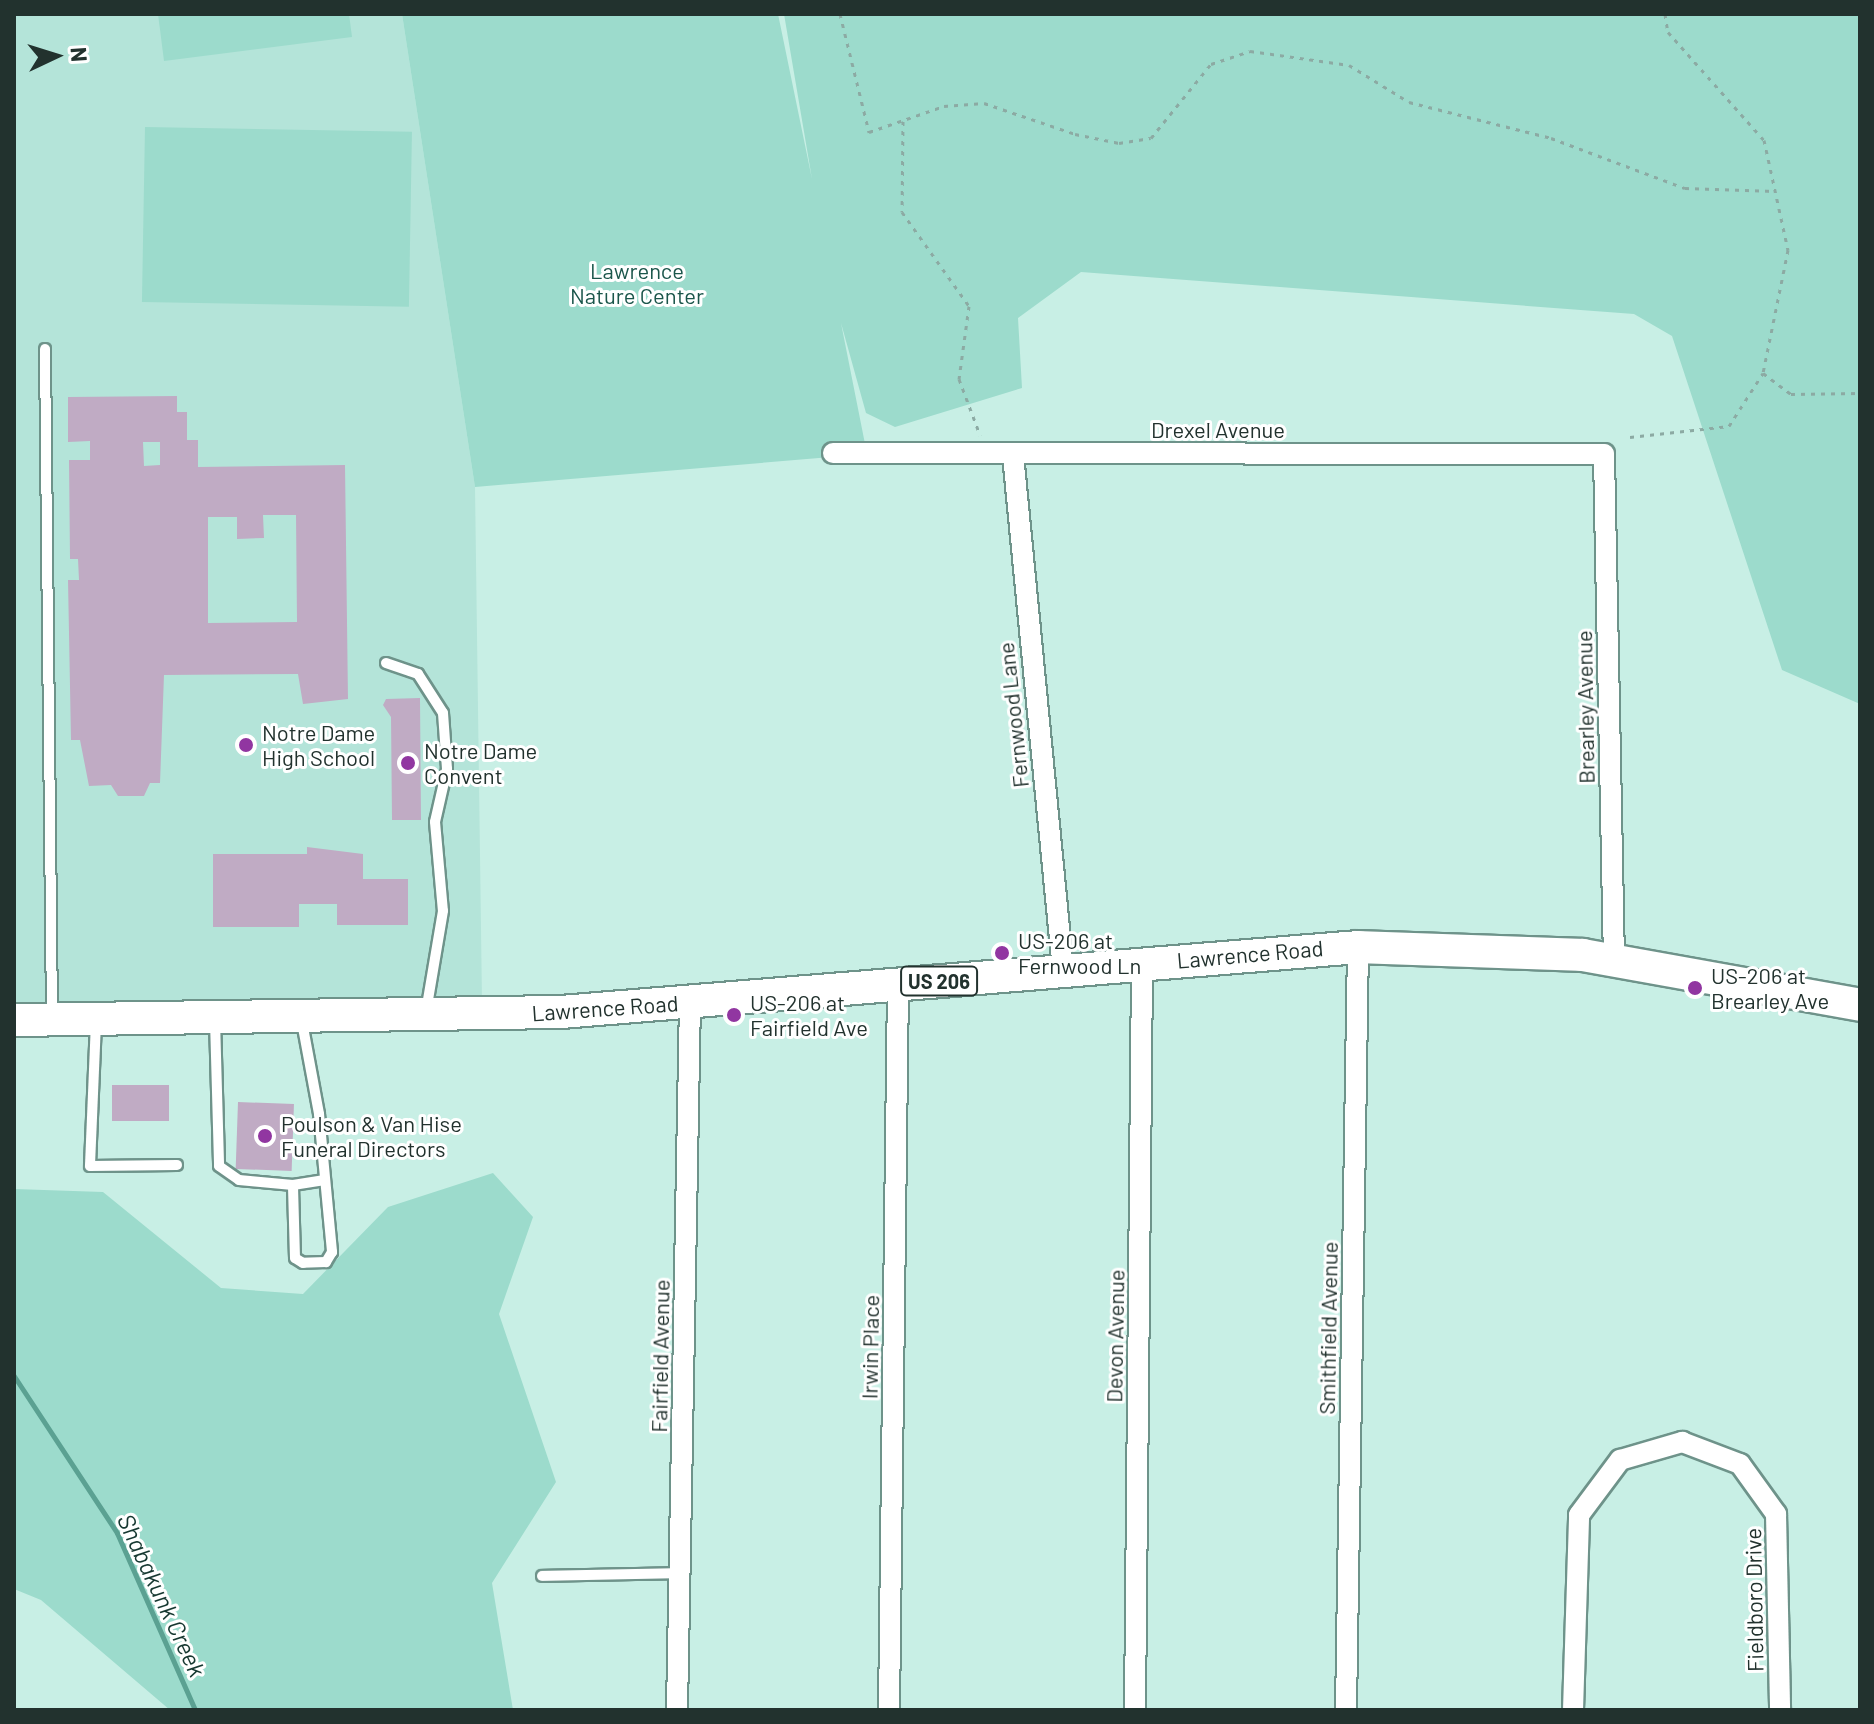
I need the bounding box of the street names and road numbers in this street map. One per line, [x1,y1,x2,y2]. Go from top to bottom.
street label: Drexel Avenue [1151,417,1285,443]
street label: Brearley Avenue [1570,630,1600,784]
street label: Fernwood Lane [992,641,1034,789]
street label: Lawrence Road [1176,934,1324,974]
road number: US 206 [899,965,979,997]
street label: Lawrence Road [531,990,679,1026]
street label: Smithfield Avenue [1313,1241,1343,1415]
street label: Devon Avenue [1101,1269,1129,1403]
street label: Fairfield Avenue [645,1279,675,1433]
street label: Irwin Place [856,1295,884,1399]
street label: Fieldboro Drive [1740,1528,1768,1672]

